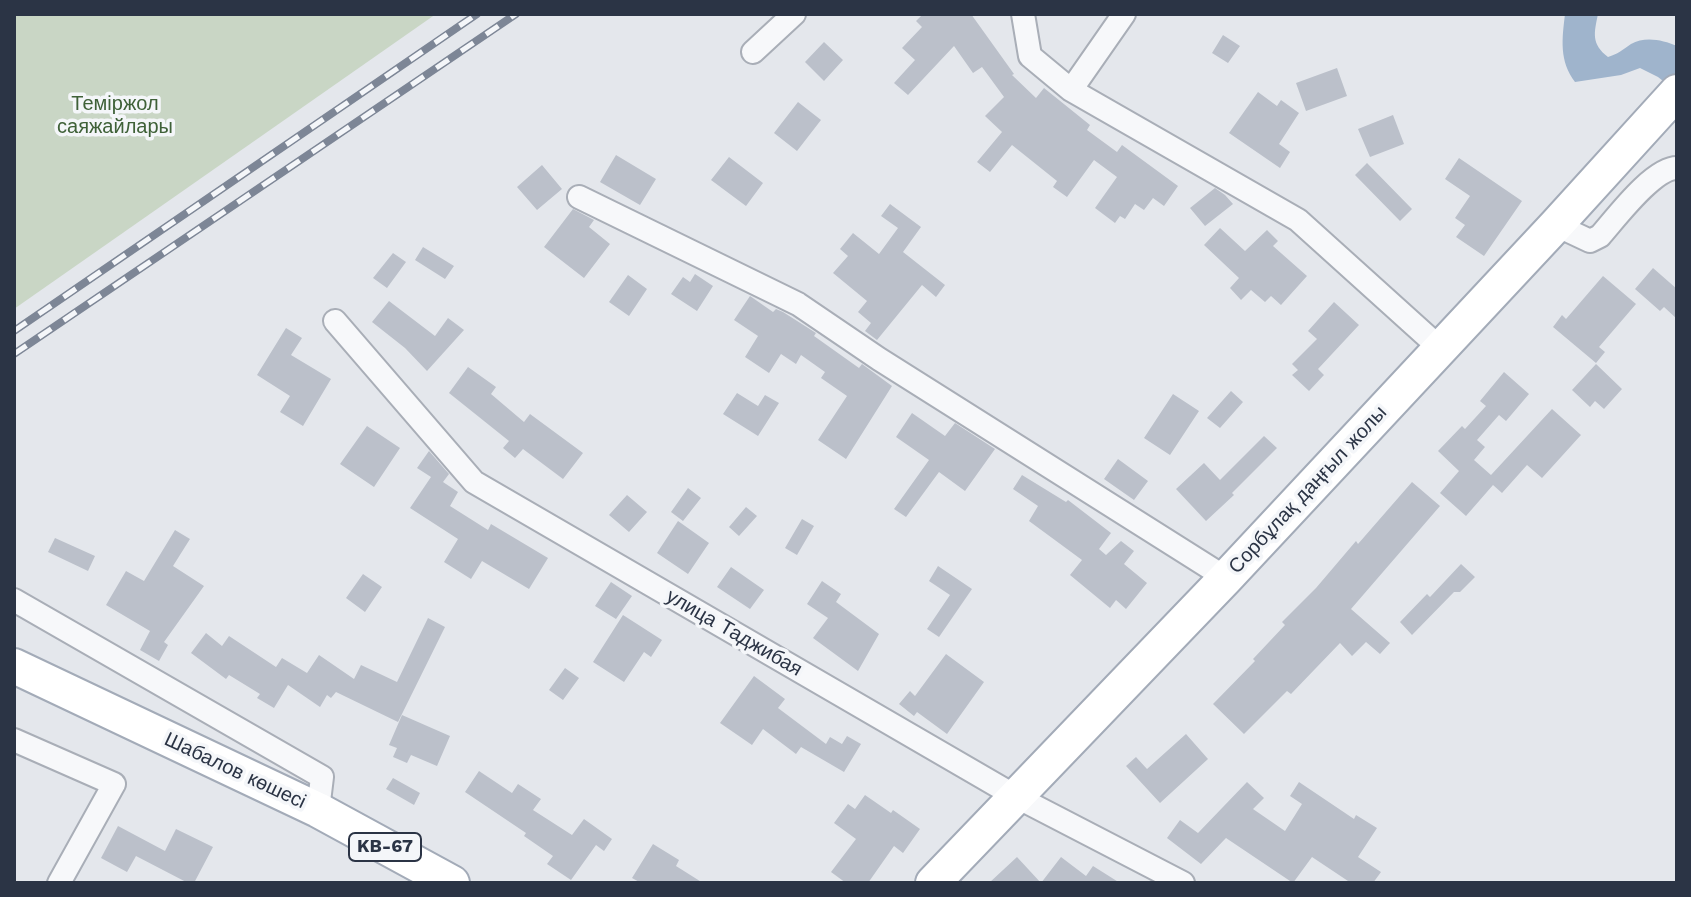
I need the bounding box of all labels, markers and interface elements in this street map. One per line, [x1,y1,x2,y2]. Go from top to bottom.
park label: Теміржол саяжайлары [57,92,173,139]
street label: Сорбұлақ даңғыл жолы [1224,401,1392,579]
street label: улица Таджибая [662,584,806,682]
street label: Шабалов көшесі [160,728,310,814]
road number: KB-67 [349,833,421,861]

